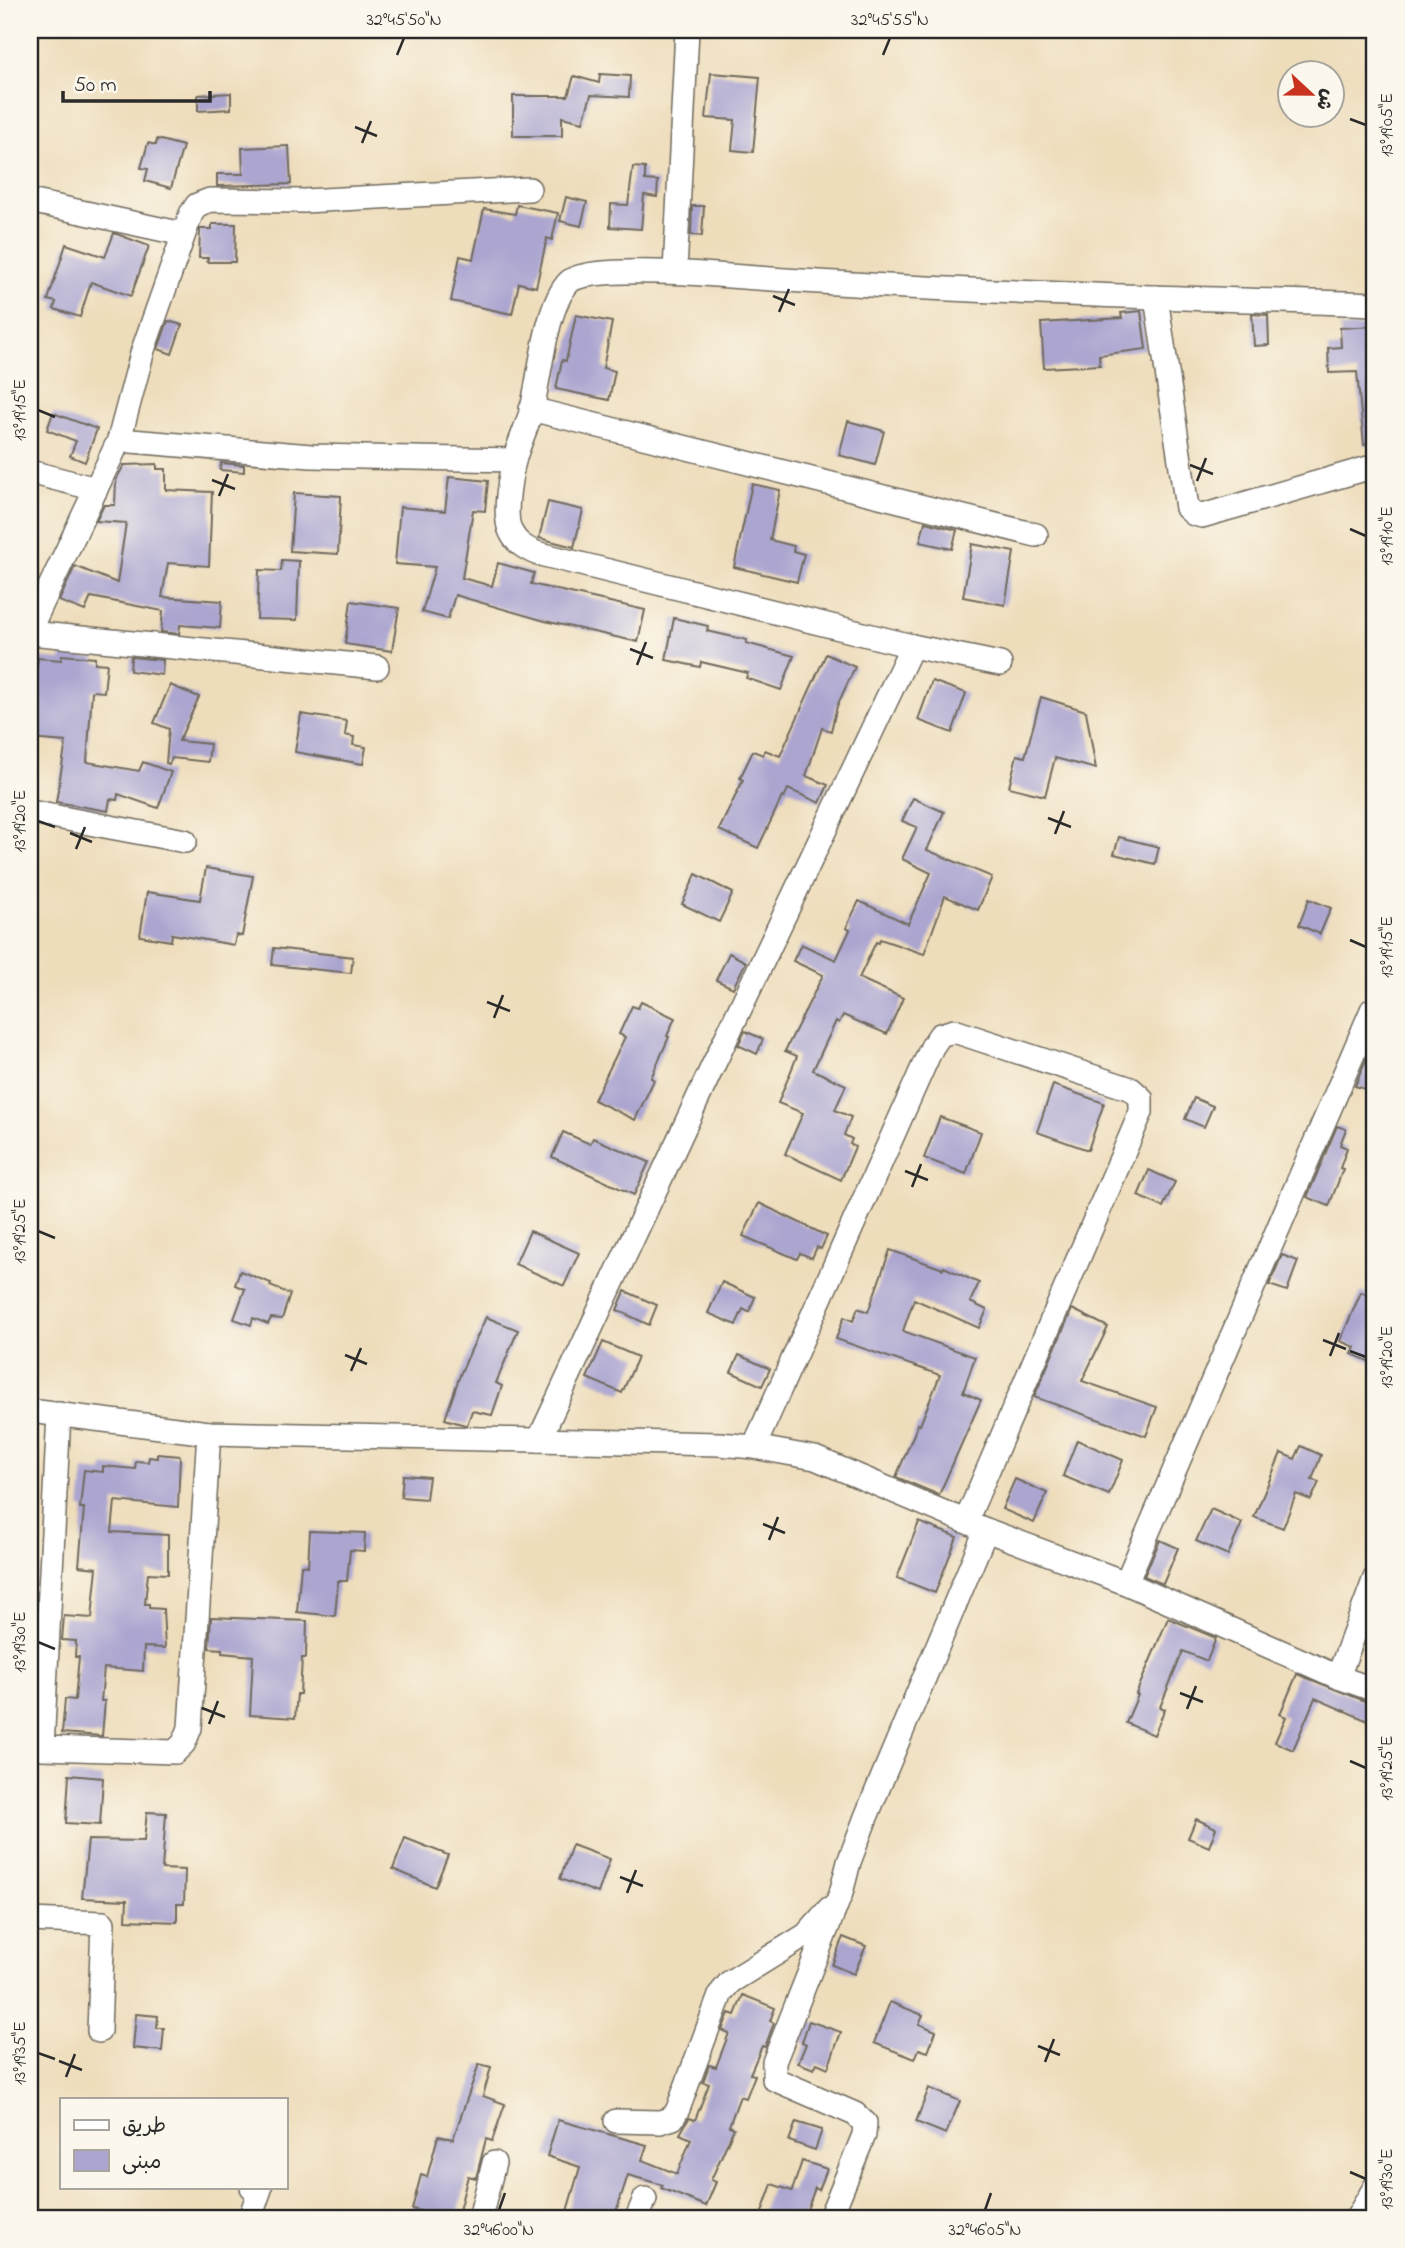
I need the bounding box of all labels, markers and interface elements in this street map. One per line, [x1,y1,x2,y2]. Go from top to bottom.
text: 32°45'50"N [366,8,442,34]
text: 32°45'55"N [851,8,929,34]
scale bar [63,60,210,104]
north arrow [1276,60,1346,130]
text: 50 m [74,71,117,101]
text: ش [1308,85,1341,114]
text: 13°19'05"E [1375,93,1401,157]
text: 13°19'15"E [8,379,34,441]
text: 13°19'10"E [1375,506,1401,566]
text: 13°19'20"E [8,789,34,852]
text: 13°19'15"E [1375,916,1401,978]
text: 13°19'25"E [8,1198,34,1264]
text: 13°19'20"E [1375,1325,1401,1388]
text: 13°19'30"E [8,1611,34,1673]
text: 13°19'25"E [1375,1735,1401,1801]
text: 13°19'35"E [8,2021,34,2085]
legend [60,2098,287,2188]
text: طريق [122,2112,166,2142]
text: مبنى [122,2148,161,2178]
text: 13°19'30"E [1375,2148,1401,2210]
text: 32°46'00"N [464,2218,534,2244]
text: 32°46'05"N [949,2218,1021,2244]

